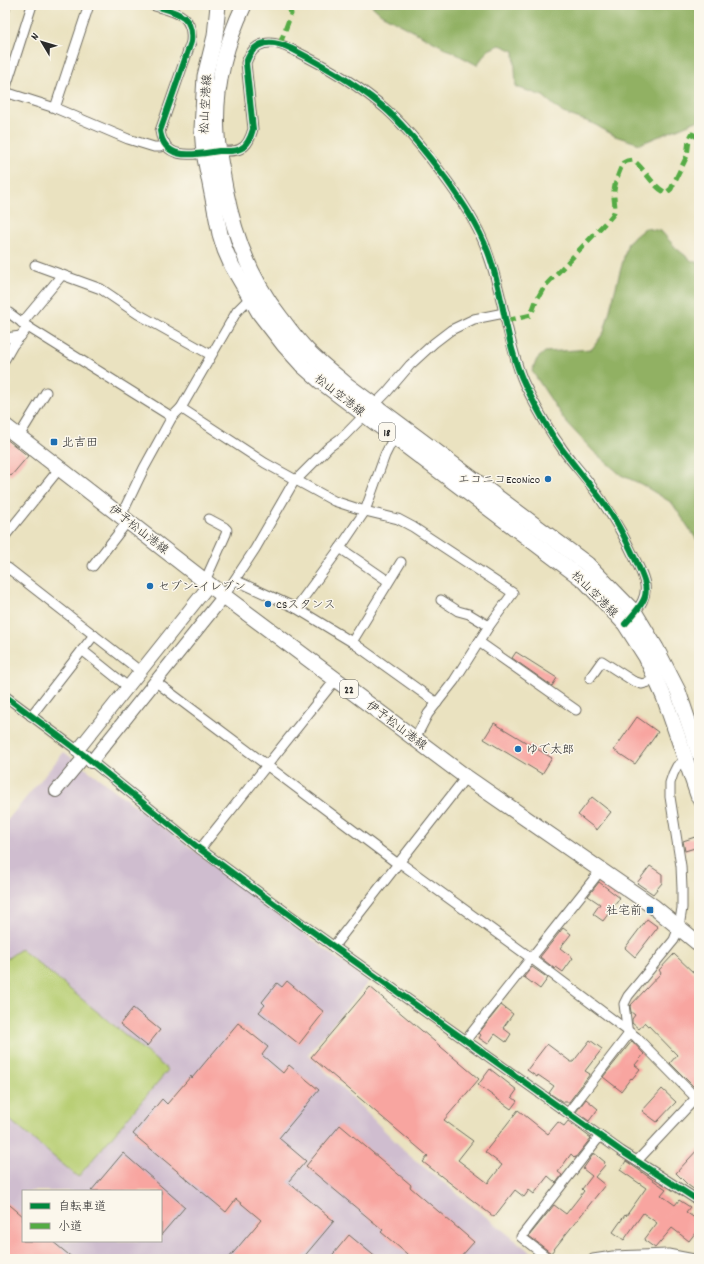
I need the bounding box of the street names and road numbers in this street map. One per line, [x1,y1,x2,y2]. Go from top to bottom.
street label: 松山空港線 [196,74,217,134]
street label: 松山空港線 [310,371,368,421]
road number: 18 [379,423,395,441]
street label: 伊予松山港線 [104,501,172,559]
street label: 松山空港線 [567,568,621,622]
road number: 22 [340,680,358,698]
street label: 伊予松山港線 [362,698,430,755]

